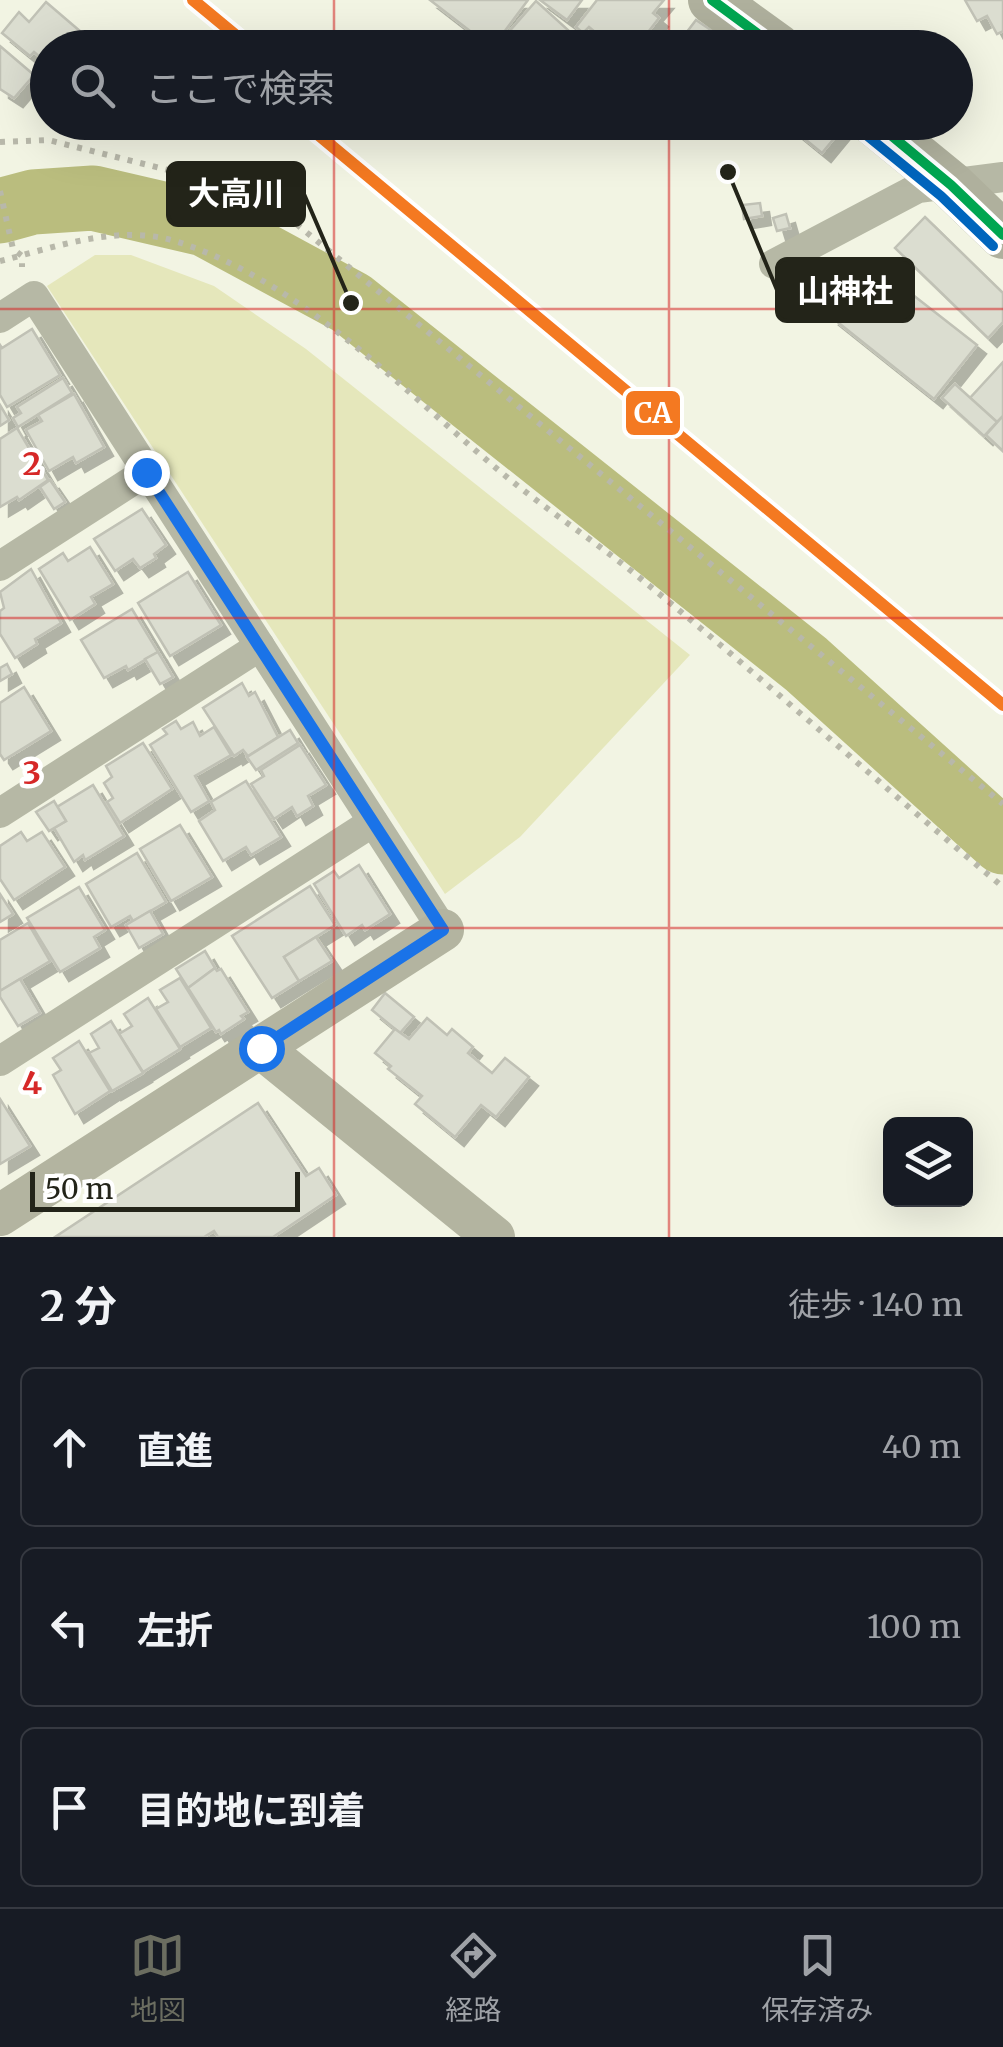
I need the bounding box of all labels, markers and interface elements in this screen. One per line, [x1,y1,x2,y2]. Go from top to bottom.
search box [30,30,973,140]
icon: search [65,58,120,113]
text: ここで検索 [145,65,335,112]
callout: 大高川 [168,163,304,225]
text: 大高川 [188,174,284,214]
callout: 山神社 [777,259,913,321]
text: 山神社 [797,271,893,311]
line badge: CA [624,389,682,437]
text: CA [634,395,673,431]
text: 2 [23,444,41,484]
route end [124,450,170,496]
text: 3 [23,753,41,793]
route start [239,1026,285,1072]
text: 4 [22,1063,42,1103]
map controls [883,1117,973,1207]
button: layers [883,1117,973,1207]
scale bar [30,1167,300,1212]
text: 50 m [45,1171,113,1207]
text: 2 分 [40,1280,117,1332]
text: 徒歩 · 140 m [788,1285,963,1325]
icon: ahead [42,1420,97,1475]
text: 直進 [137,1427,213,1474]
text: 40 m [882,1427,961,1467]
icon: left [42,1600,97,1655]
text: 左折 [137,1607,213,1654]
text: 100 m [867,1607,961,1647]
icon: arrive [42,1780,97,1835]
text: 目的地に到着 [137,1787,365,1834]
tab: 地図 [130,1928,186,2028]
tab: 経路 [445,1928,501,2028]
tab: 保存済み [761,1928,873,2028]

